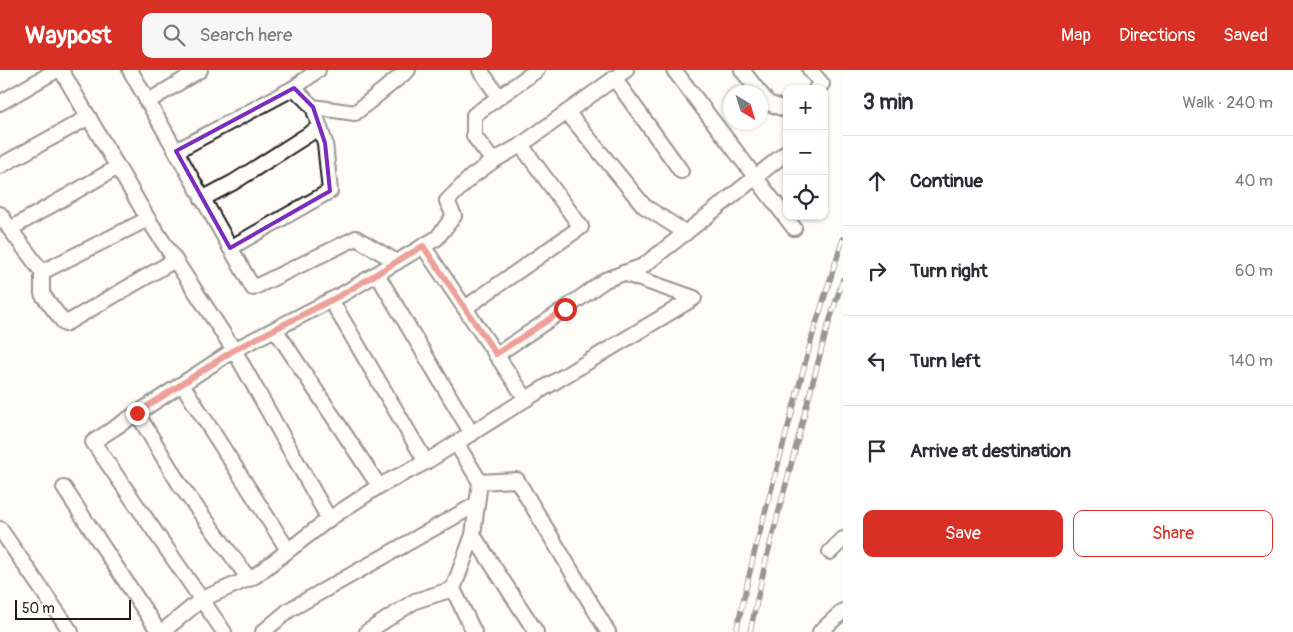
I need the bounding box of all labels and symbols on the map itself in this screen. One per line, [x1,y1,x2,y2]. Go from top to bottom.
north arrow [723,85,768,130]
route start [554,298,577,321]
route end [126,402,149,425]
scale bar [15,597,131,620]

